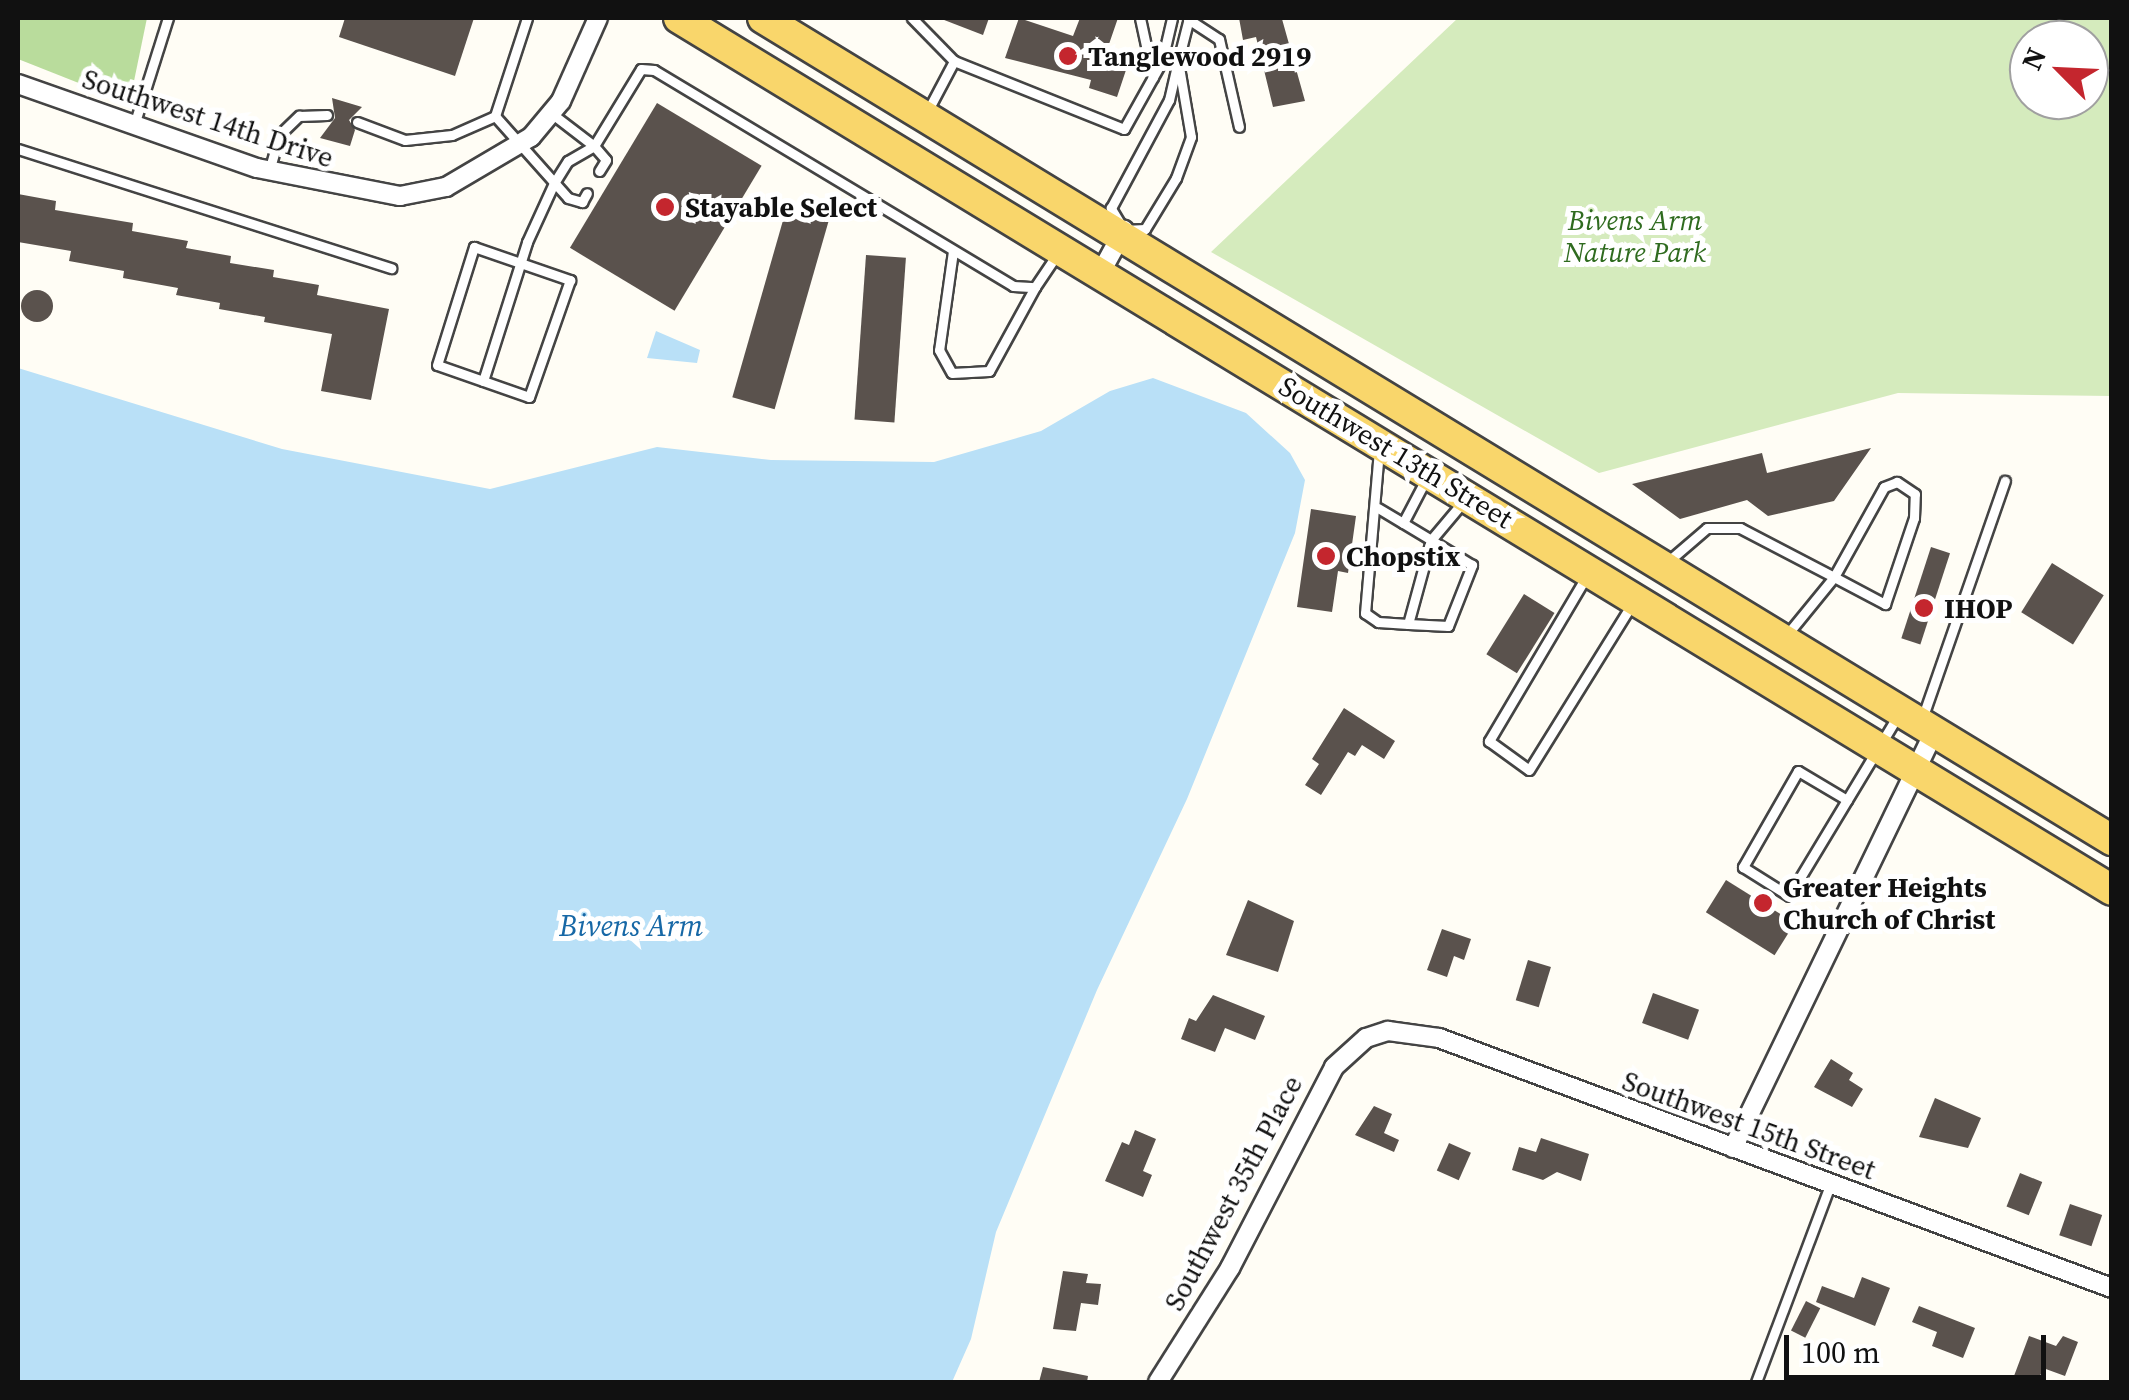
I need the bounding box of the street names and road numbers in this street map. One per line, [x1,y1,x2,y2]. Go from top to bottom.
street label: Southwest 14th Drive [78,62,338,174]
street label: Southwest 13th Street [1273,369,1519,535]
street label: Southwest 15th Street [1618,1064,1880,1186]
street label: Southwest 35th Place [1157,1070,1309,1316]

